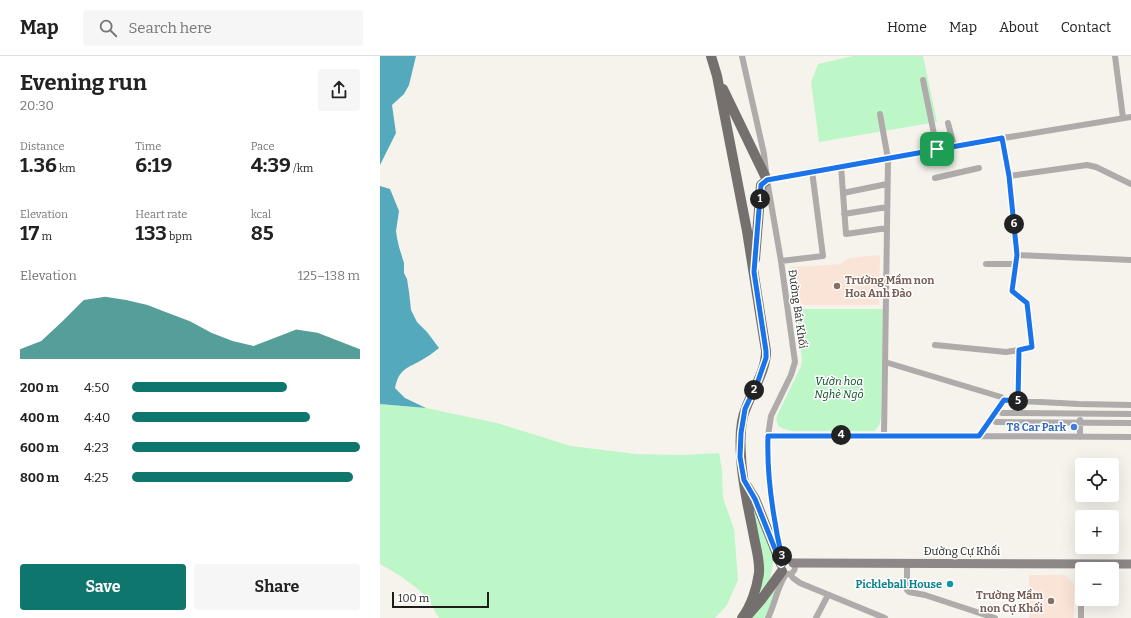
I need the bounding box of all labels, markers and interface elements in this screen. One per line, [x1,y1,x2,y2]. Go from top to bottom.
search box [83,10,363,46]
text: Map [20,16,59,39]
icon: search [97,17,119,39]
text: Search here [129,19,212,37]
text: Home [887,19,927,36]
text: Map [949,19,977,36]
text: About [999,19,1039,36]
text: Contact [1061,19,1111,36]
text: Evening run [20,69,147,96]
button: share [318,69,360,111]
text: 20:30 [20,98,54,113]
pin [920,132,954,166]
icon: arrive [926,138,948,160]
text: Distance [20,140,65,153]
text: Time [135,140,161,153]
text: Pace [251,140,274,153]
text: 1.36 [20,153,57,177]
text: 6:19 [135,153,172,177]
text: 4:39 [251,153,291,177]
text: km [57,162,76,175]
text: /km [291,162,313,175]
pin: 1 [750,189,770,209]
text: 1 [758,192,762,205]
text: Elevation [20,208,68,221]
text: Heart rate [135,208,187,221]
text: kcal [251,208,271,221]
pin: 6 [1004,214,1024,234]
text: 6 [1011,217,1017,230]
text: 17 [20,221,39,245]
text: 133 [135,221,167,245]
text: 85 [251,221,274,245]
text: m [39,230,52,243]
text: bpm [167,230,192,243]
text: Elevation [20,268,77,283]
text: 125–138 m [298,268,360,283]
street label: Đường Bát Khối [786,269,811,350]
place label: Trường Mầm non Hoa Anh Đào [845,273,934,300]
marker: Trường Mầm non Hoa Anh Đào [832,281,842,291]
park label: Vườn hoa Nghè Ngô [814,375,864,401]
text: 200 m [20,380,59,395]
text: 4:50 [84,380,110,395]
pin: 2 [744,380,764,400]
text: 2 [751,383,757,396]
pin: 5 [1008,391,1028,411]
text: 5 [1015,394,1021,407]
text: 400 m [20,410,59,425]
text: 4:40 [84,410,110,425]
place label: T8 Car Park [1006,421,1066,434]
marker: T8 Car Park [1069,422,1079,432]
pin: 4 [831,425,851,445]
text: 4 [838,428,844,441]
text: 600 m [20,440,59,455]
text: 4:23 [84,440,109,455]
map controls [1075,458,1119,606]
button: locate [1075,458,1119,502]
text: 800 m [20,470,59,485]
text: 4:25 [84,470,108,485]
button: + [1075,510,1119,554]
street label: Đường Cự Khối [924,544,1001,558]
pin: 3 [772,546,792,566]
text: 3 [779,549,785,562]
button: − [1075,562,1119,606]
button: Save [20,564,186,610]
button: Share [194,564,360,610]
place label: Pickleball House [856,578,942,591]
marker: Pickleball House [945,579,955,589]
place label: Trường Mầm non Cự Khối [976,588,1043,615]
scale bar [392,590,489,609]
text: 100 m [398,592,429,605]
marker: Trường Mầm non Cự Khối [1046,596,1056,606]

